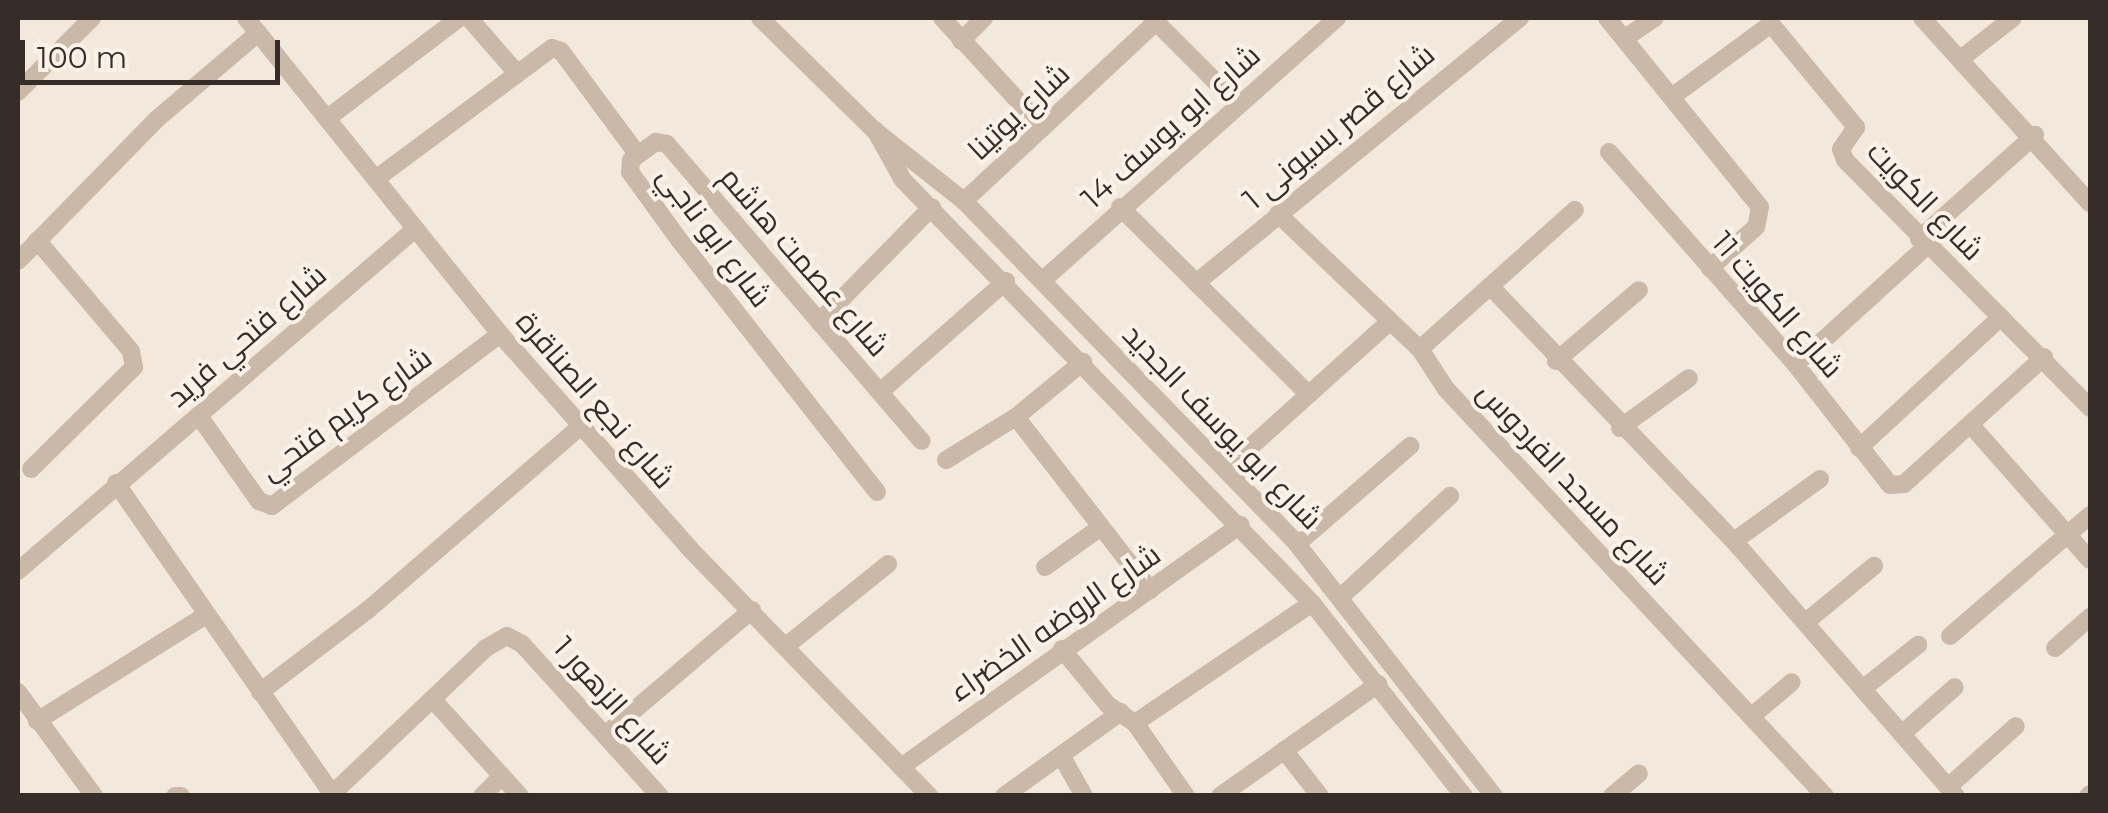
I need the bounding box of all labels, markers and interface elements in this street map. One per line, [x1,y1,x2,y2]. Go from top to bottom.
scale bar [25,20,285,82]
street label: شارع قصر بسيونى 1 [1236,36,1442,218]
street label: شارع ابو يوسف 14 [1074,37,1268,217]
text: 100 m [37,39,127,76]
street label: شارع يوتينا [961,56,1077,168]
street label: شارع الكويت [1859,134,1991,268]
street label: شارع ابو ناجي [649,159,779,315]
street label: شارع عصمت هاشم [712,160,896,364]
street label: شارع الكويت 11 [1704,225,1850,385]
street label: شارع فتحي فريد [160,257,334,415]
street label: شارع نجع الصناقرة [508,304,682,496]
street label: شارع ابو يوسف الجديد [1115,317,1329,537]
street label: شارع كريم فتحي [253,340,439,488]
street label: شارع مسجد الفردوس [1470,375,1676,593]
street label: شارع الروضه الخضراء [942,537,1168,709]
street label: شارع الزهور 1 [545,630,679,772]

